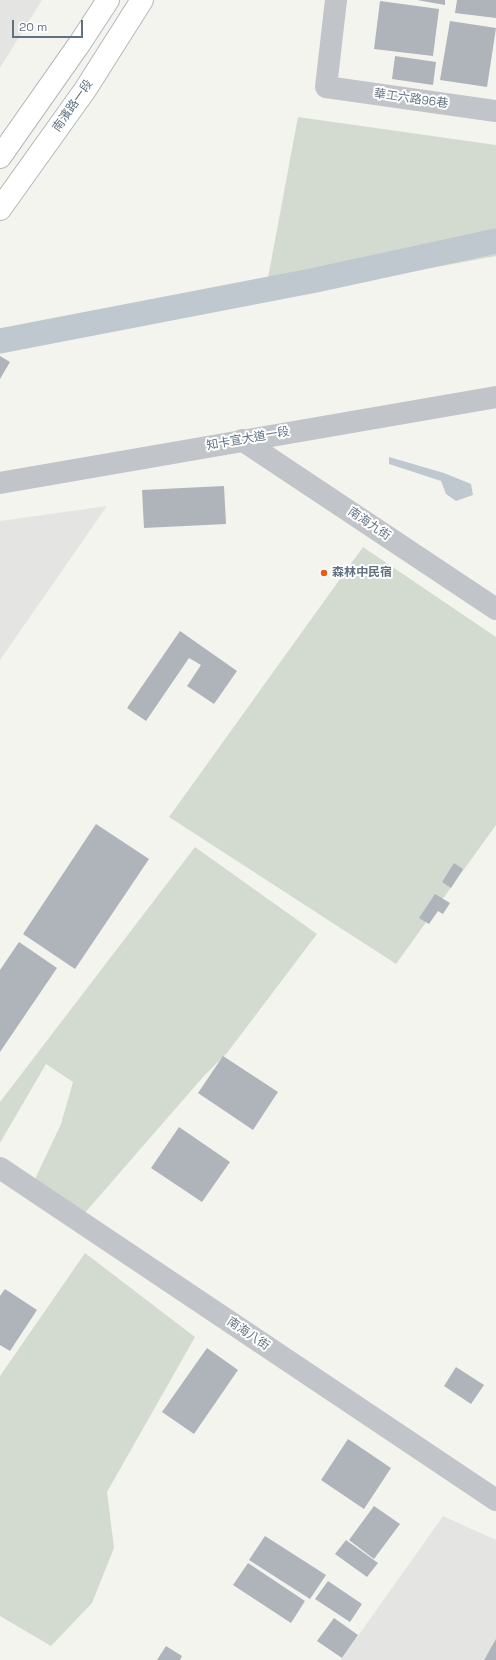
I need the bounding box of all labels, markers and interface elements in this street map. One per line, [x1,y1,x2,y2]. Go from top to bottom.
scale bar [14,12,85,38]
text: 20 m [19,19,47,35]
street label: 南濱路一段 [50,77,96,135]
street label: 華工六路96巷 [373,87,449,111]
street label: 知卡宣大道一段 [205,425,291,453]
street label: 南海九街 [345,505,393,543]
place label: 森林中民宿 [332,566,392,580]
marker: 森林中民宿 [319,568,329,578]
street label: 南海八街 [224,1315,272,1353]

